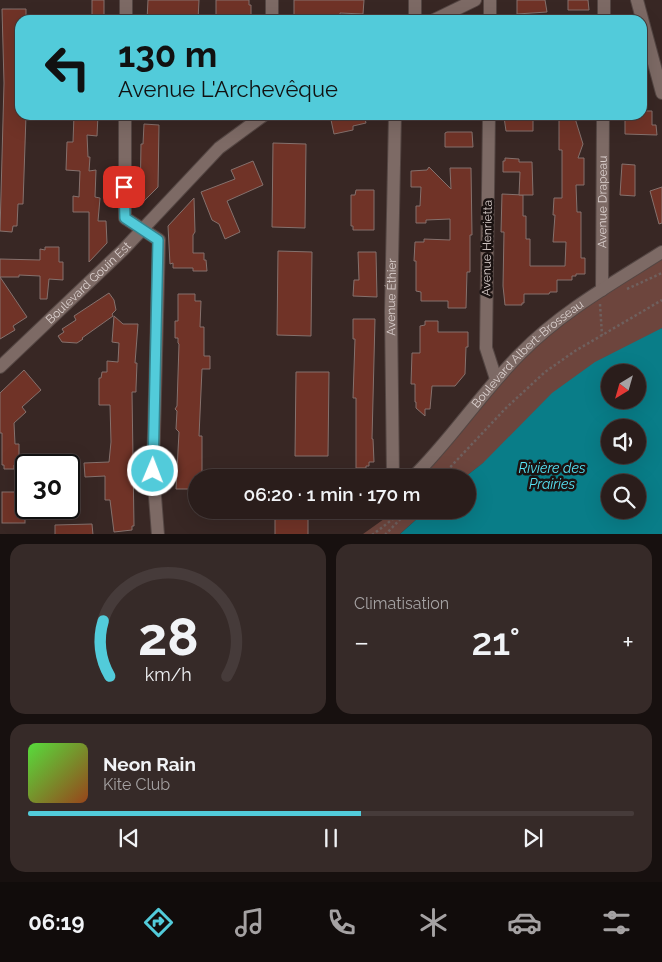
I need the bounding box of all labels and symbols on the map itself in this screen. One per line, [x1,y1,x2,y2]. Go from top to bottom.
street label: Avenue Drapeau [595,156,610,248]
pin [103,166,145,208]
street label: Avenue Henrietta [479,200,495,296]
street label: Boulevard Gouin Est [43,239,134,327]
street label: Avenue Éthier [384,257,399,336]
street label: Boulevard Albert-Brosseau [469,297,586,411]
north arrow [601,364,646,409]
position arrow [126,444,178,496]
speed limit sign: 30 [15,454,80,519]
water label: Rivière des Prairies [518,460,586,492]

